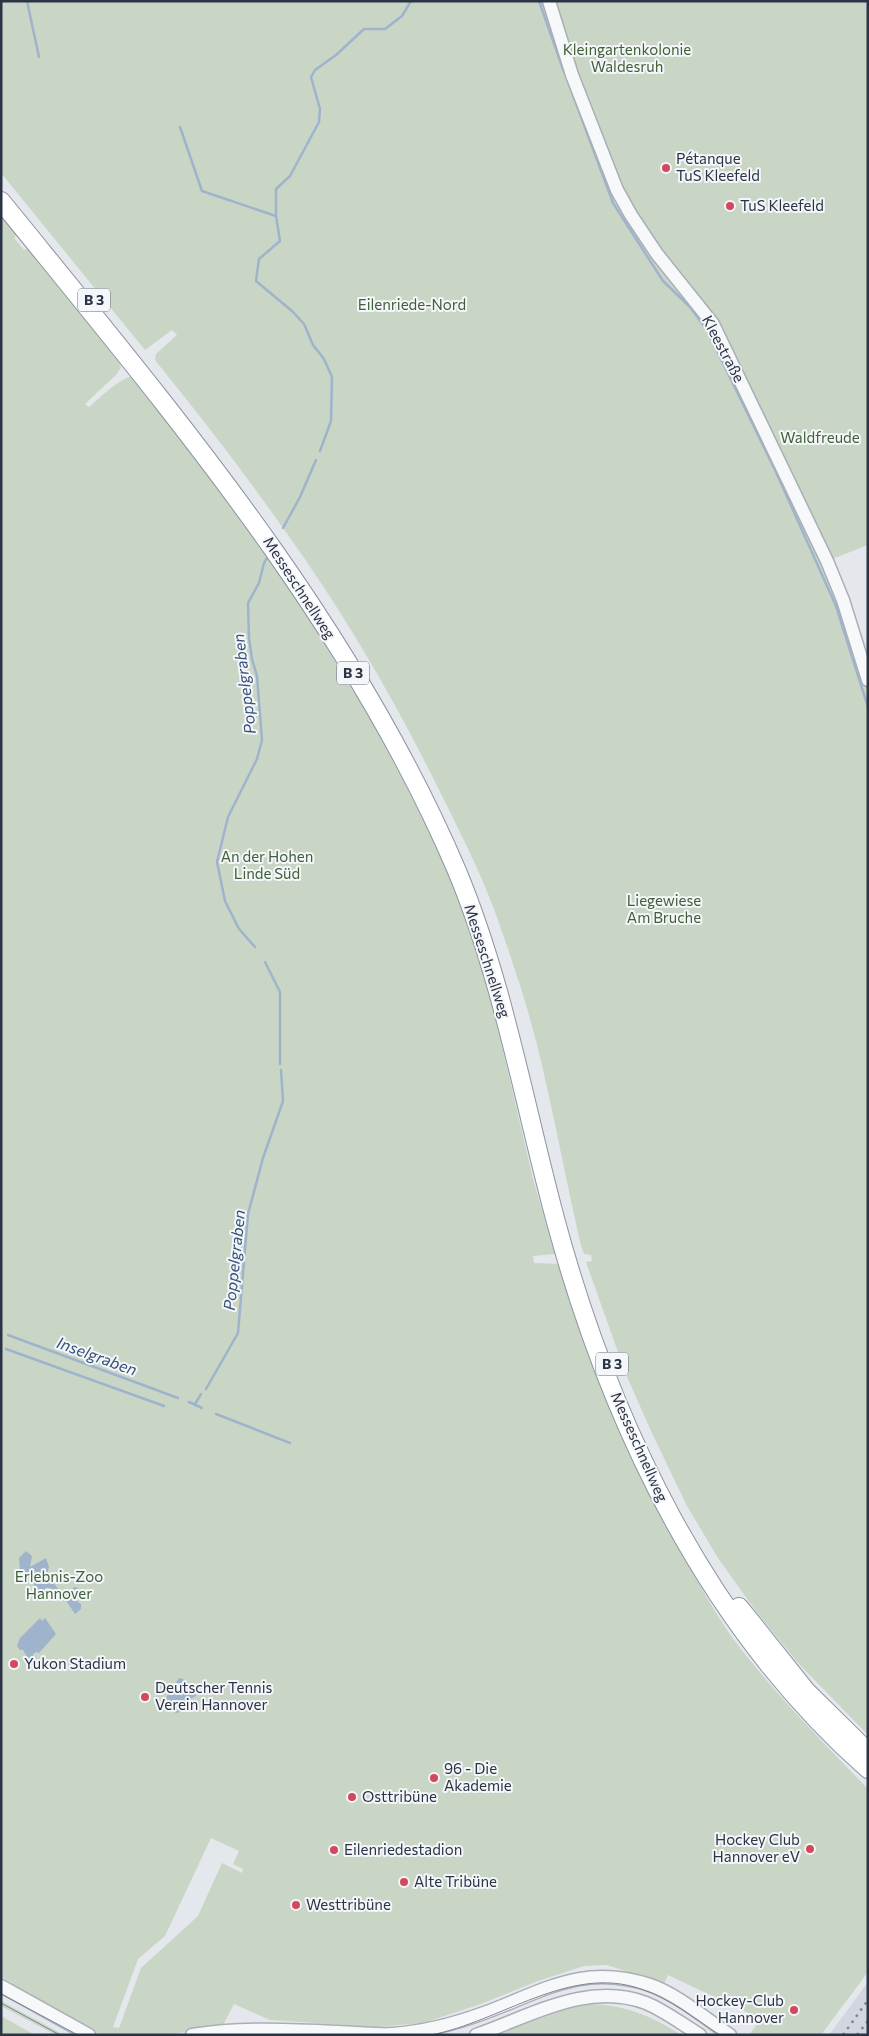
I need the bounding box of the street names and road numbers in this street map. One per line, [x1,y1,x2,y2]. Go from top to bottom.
road number: B 3 [78,288,110,312]
street label: Kleestraße [699,312,749,385]
street label: Messeschnellweg [260,533,340,642]
road number: B 3 [337,661,369,684]
street label: Messeschnellweg [461,902,515,1020]
road number: B 3 [596,1352,628,1376]
street label: Messeschnellweg [608,1389,672,1504]

